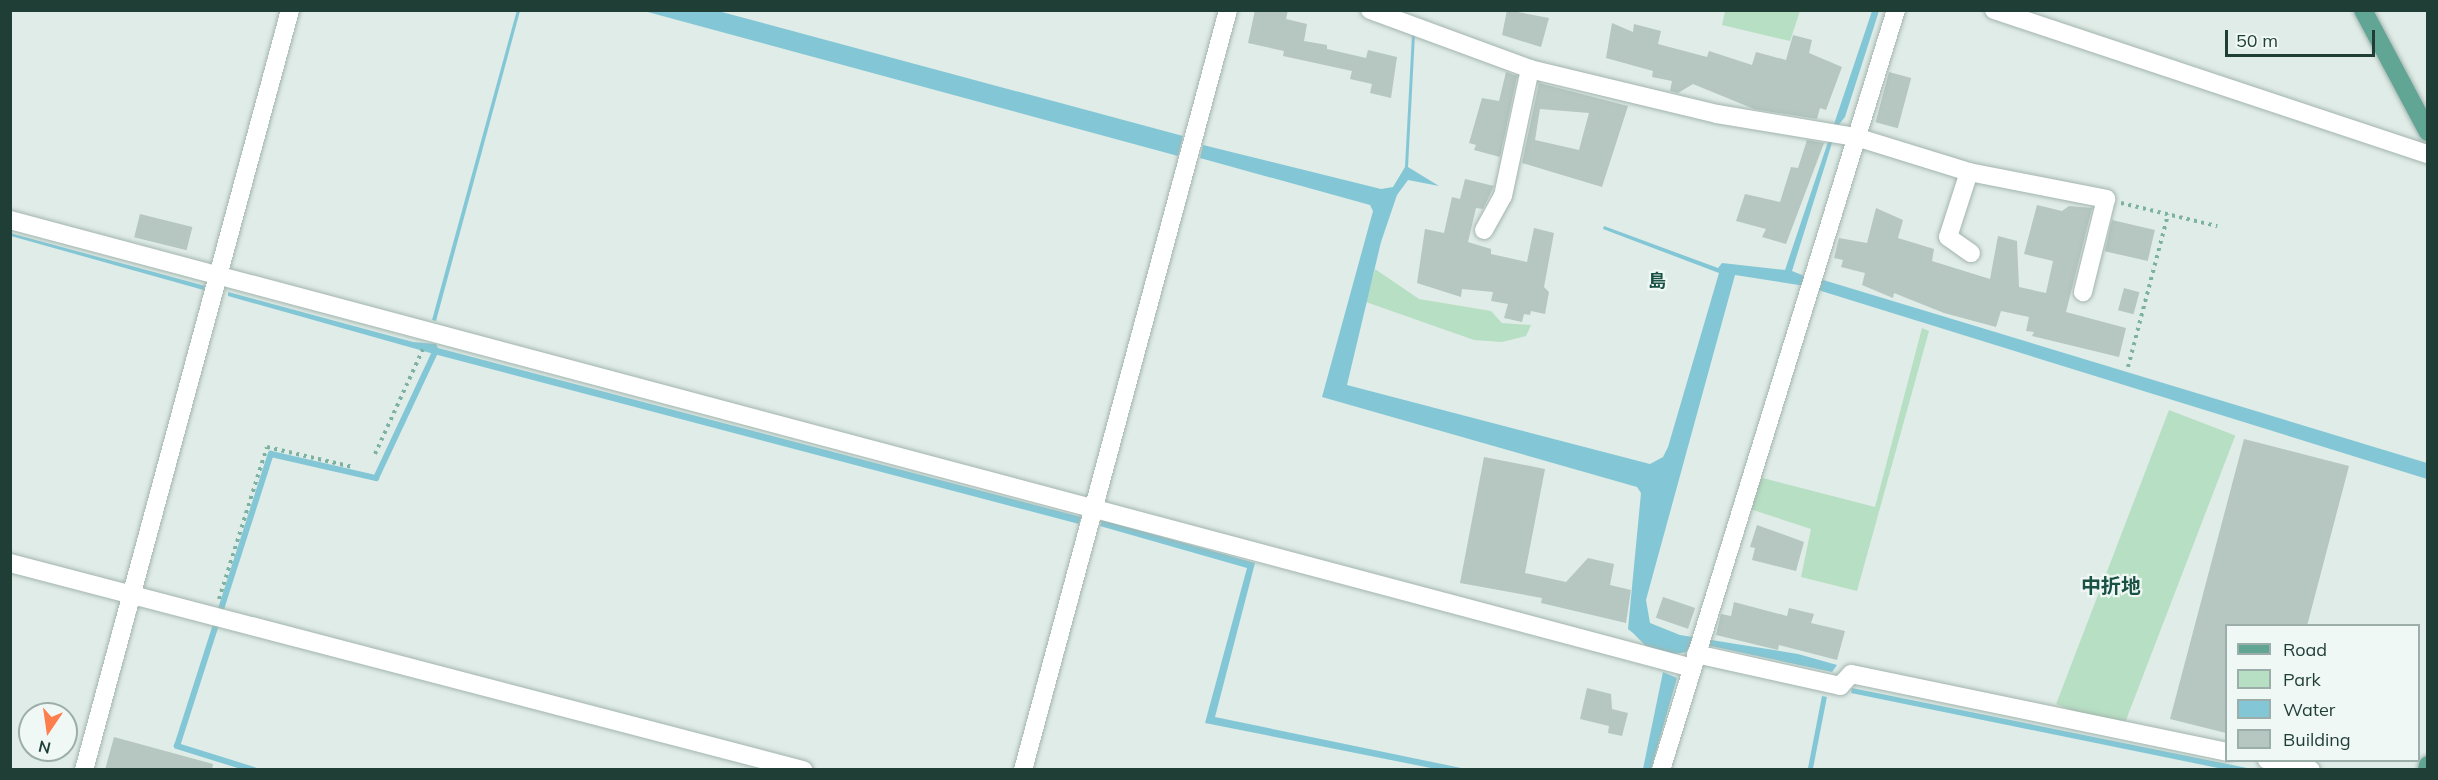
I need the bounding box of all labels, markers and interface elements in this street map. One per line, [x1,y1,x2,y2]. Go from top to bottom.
scale bar [2228,18,2378,56]
text: 50 m [2236,29,2278,52]
district label: 島 [1648,270,1666,292]
district label: 中折地 [2081,573,2141,597]
legend [2225,624,2420,762]
text: Road [2283,638,2327,661]
text: Park [2283,668,2321,691]
text: Water [2283,698,2335,721]
north arrow [18,702,78,762]
text: Building [2283,728,2351,751]
text: N [36,736,53,759]

